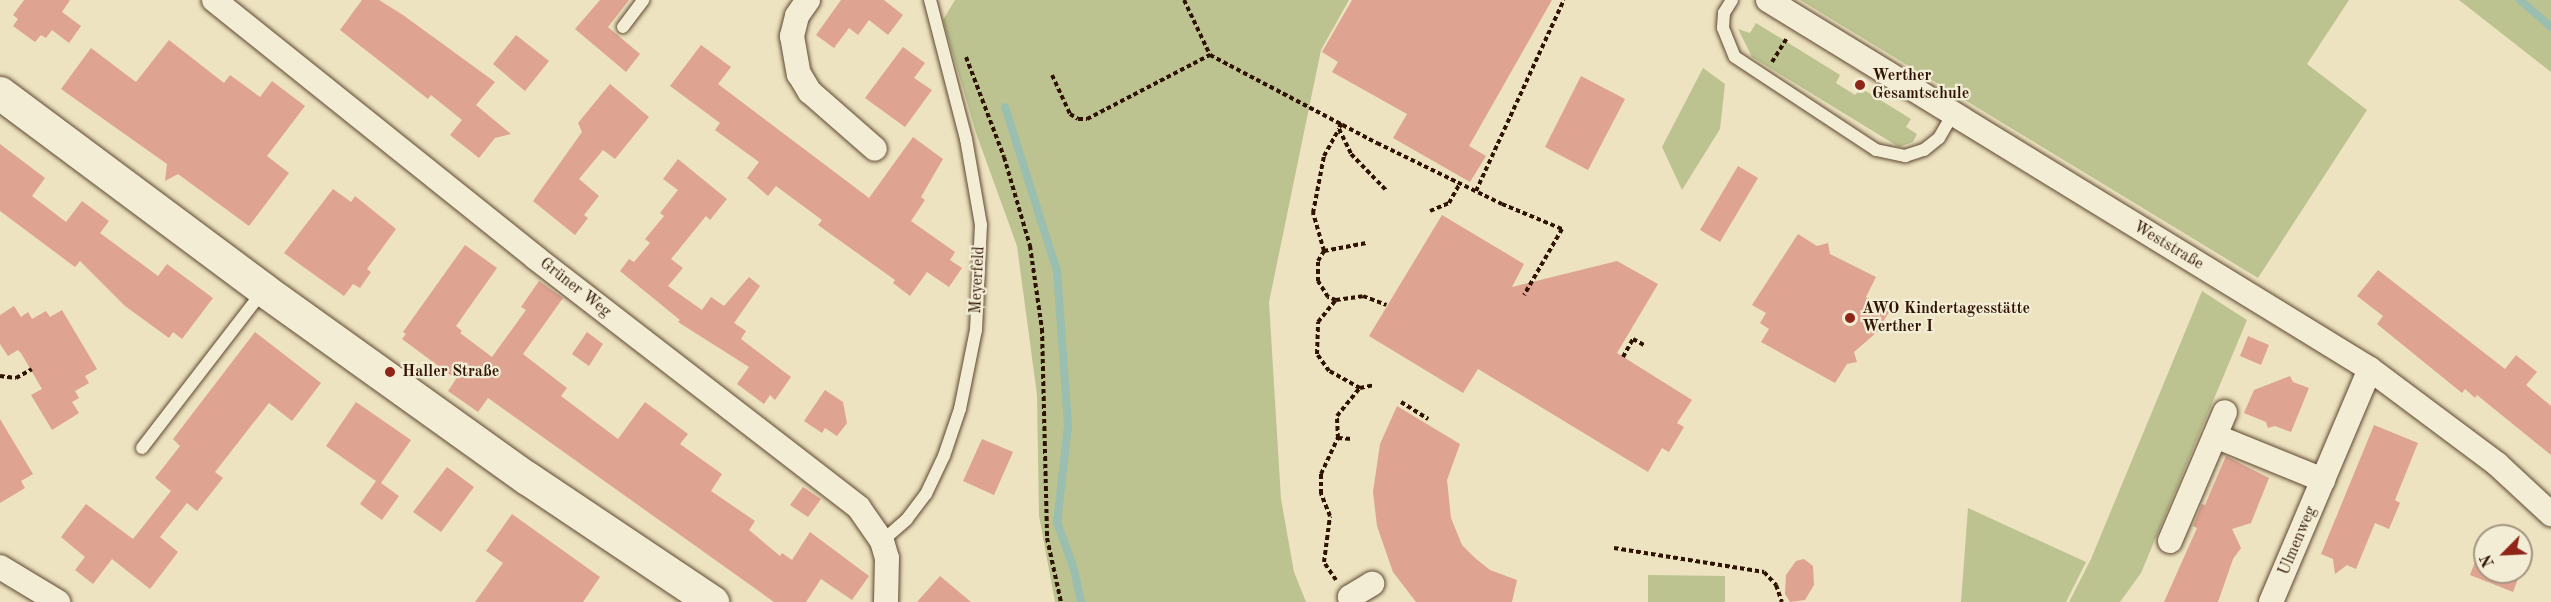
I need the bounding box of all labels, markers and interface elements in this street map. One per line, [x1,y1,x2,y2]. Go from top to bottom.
place label: Werther Gesamtschule [1872,66,1969,104]
marker: Werther Gesamtschule [1853,78,1867,92]
street label: Weststraße [2130,218,2206,274]
street label: Meyerfeld [967,246,989,314]
street label: Grüner Weg [536,254,614,322]
place label: AWO Kindertagesstätte Werther I [1862,299,2030,337]
marker: AWO Kindertagesstätte Werther I [1843,311,1857,325]
place label: Haller Straße [402,362,499,382]
marker: Haller Straße [383,365,397,379]
street label: Ulmenweg [2275,504,2321,578]
north arrow [2473,524,2533,584]
text: N [2479,552,2498,569]

